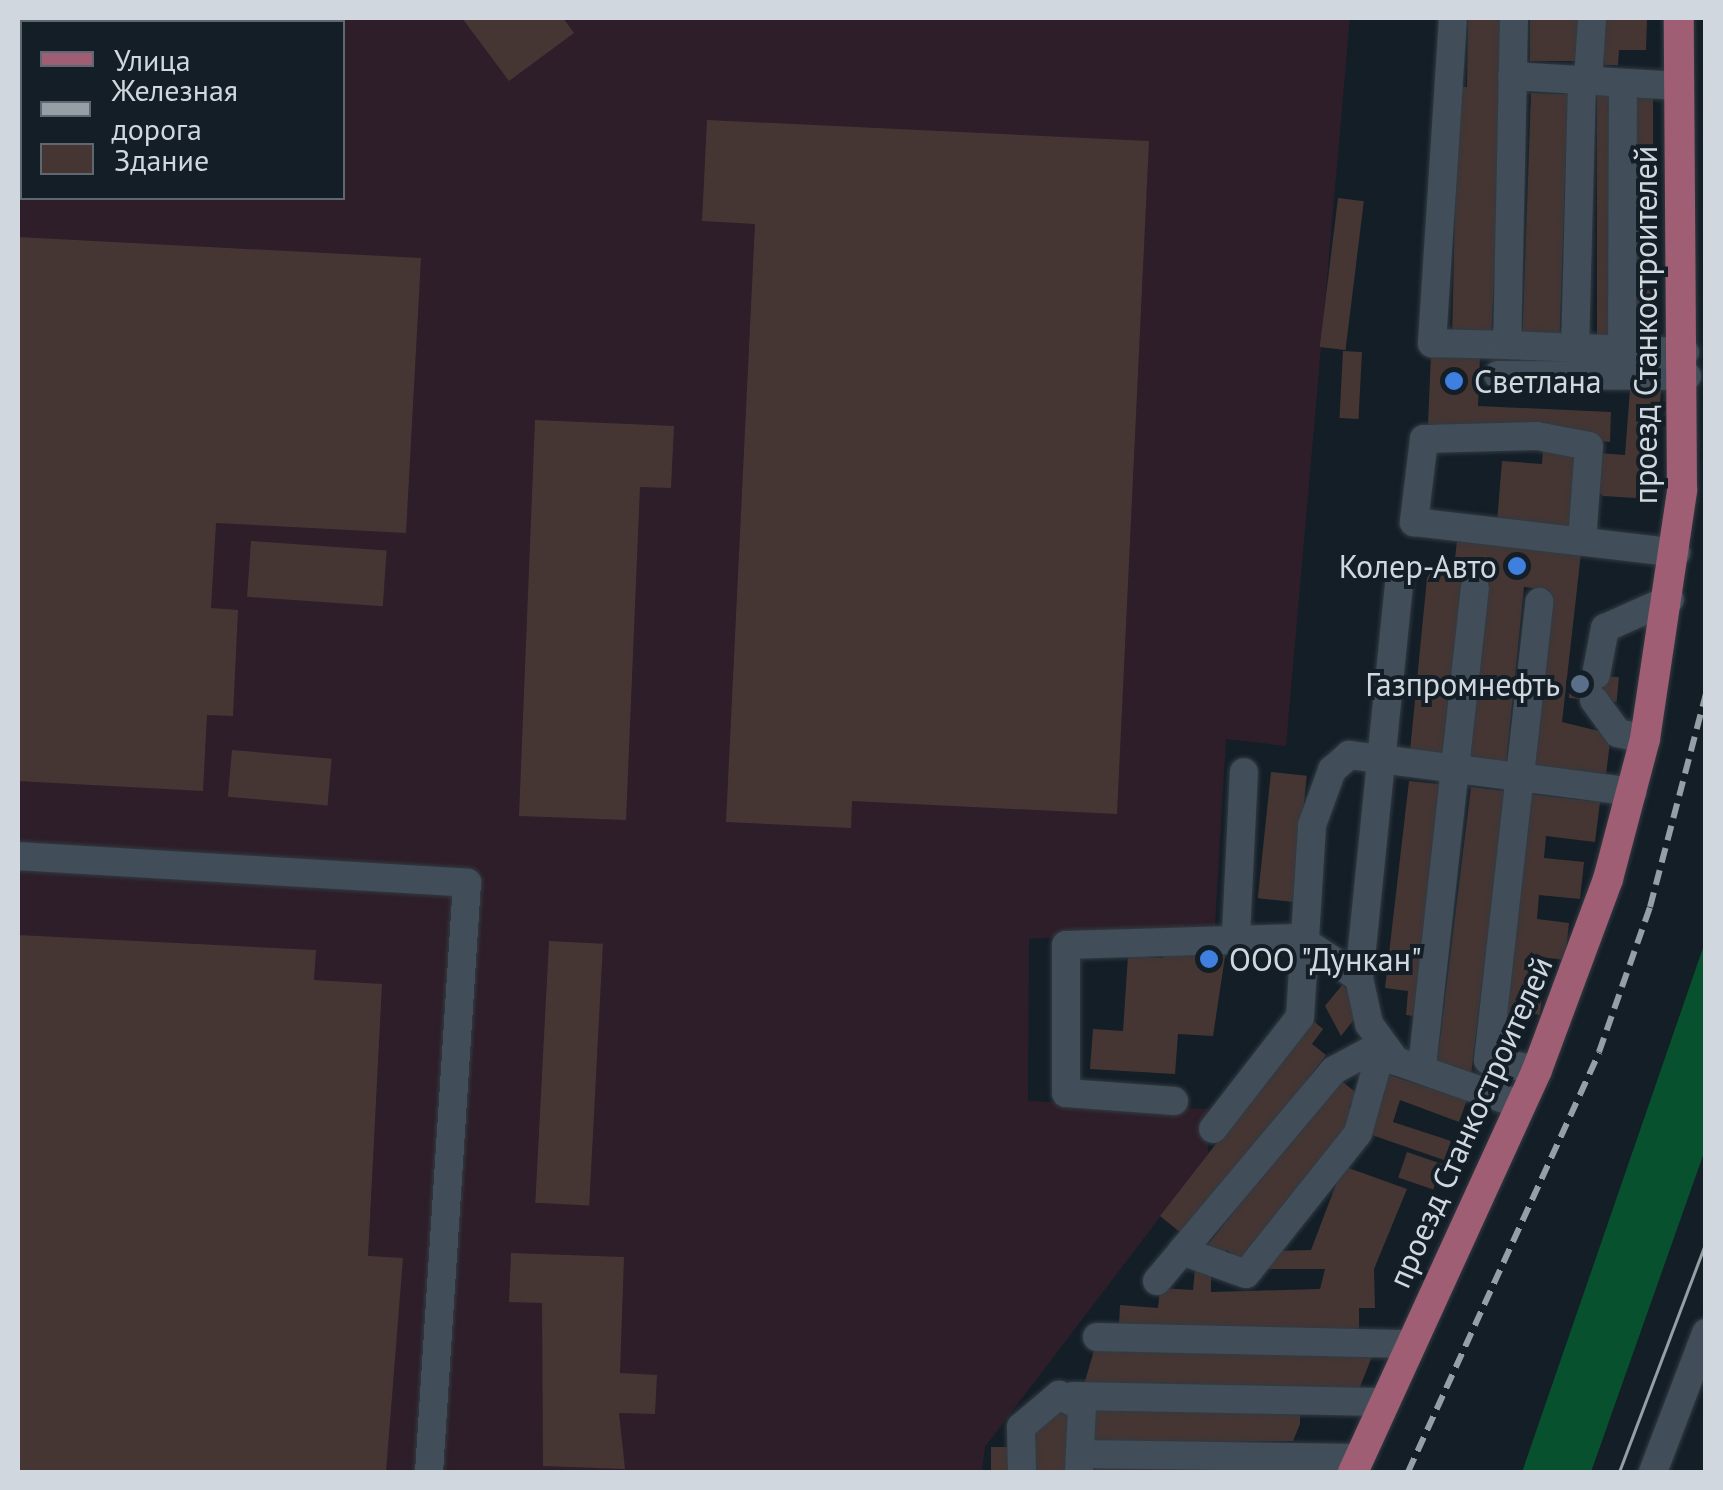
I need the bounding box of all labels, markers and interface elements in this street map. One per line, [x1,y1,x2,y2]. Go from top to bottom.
legend [20,20,345,200]
text: Улица [114,40,191,79]
text: Железная дорога [111,70,238,148]
text: Здание [114,140,209,179]
street label: проезд Станкостроителей [1626,146,1664,504]
place label: Светлана [1474,362,1602,400]
marker: Светлана [1443,370,1465,392]
place label: Колер-Авто [1339,547,1497,585]
marker: Колер-Авто [1506,555,1528,577]
place label: Газпромнефть [1365,665,1560,703]
marker: Газпромнефть [1569,673,1591,695]
place label: ООО "Дункан" [1229,940,1424,978]
marker: ООО "Дункан" [1198,948,1220,970]
street label: проезд Станкостроителей [1380,951,1560,1293]

